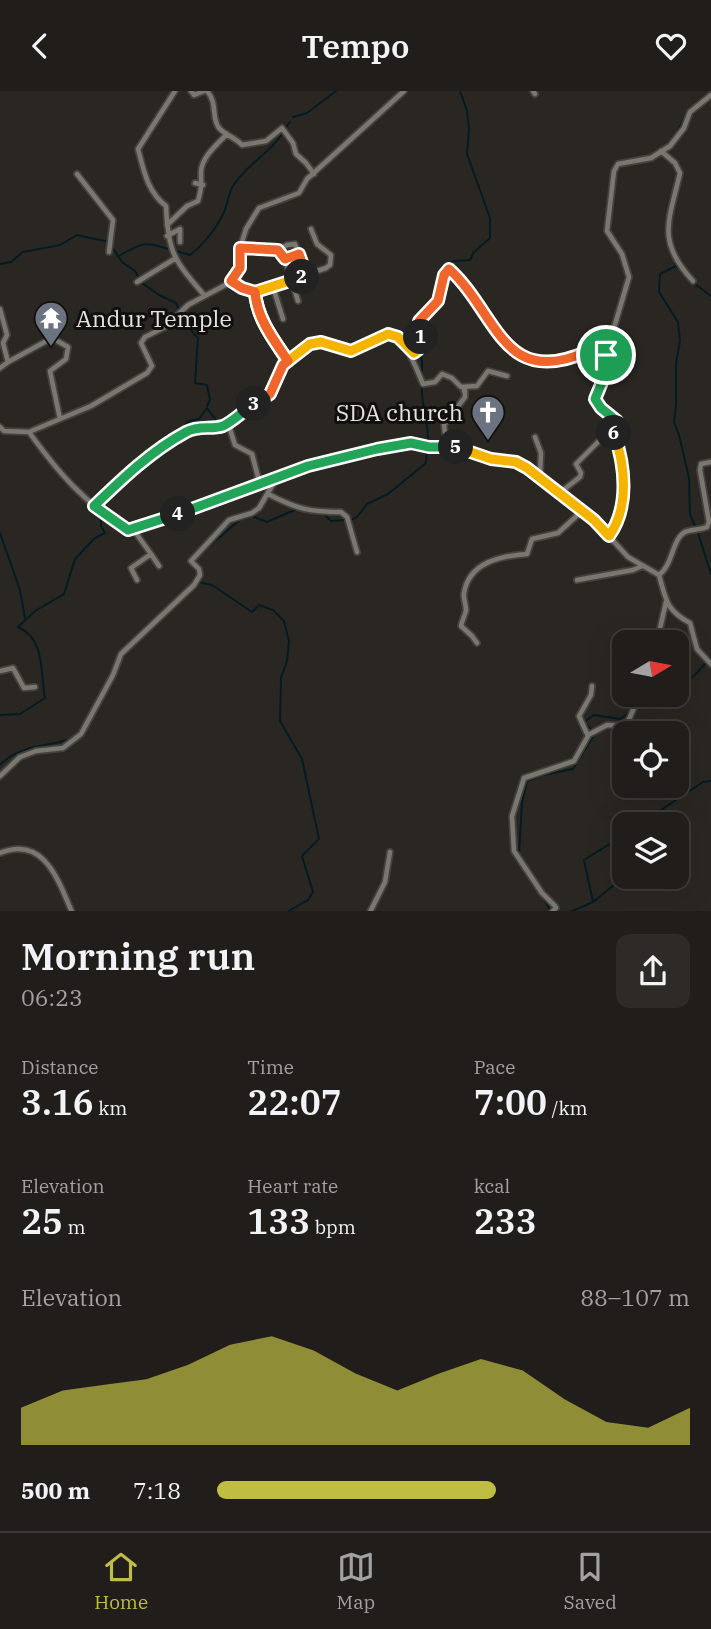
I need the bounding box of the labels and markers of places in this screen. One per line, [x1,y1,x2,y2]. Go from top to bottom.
pin: 2 [284,259,320,295]
temple icon: Andur Temple [32,299,70,348]
place label: Andur Temple [76,303,232,333]
pin: 1 [404,320,438,355]
pin [576,325,636,385]
pin: 3 [236,387,272,421]
church icon: SDA church [469,393,507,442]
place label: SDA church [336,397,463,427]
pin: 6 [596,415,632,451]
pin: 5 [438,429,474,465]
pin: 4 [160,497,196,531]

